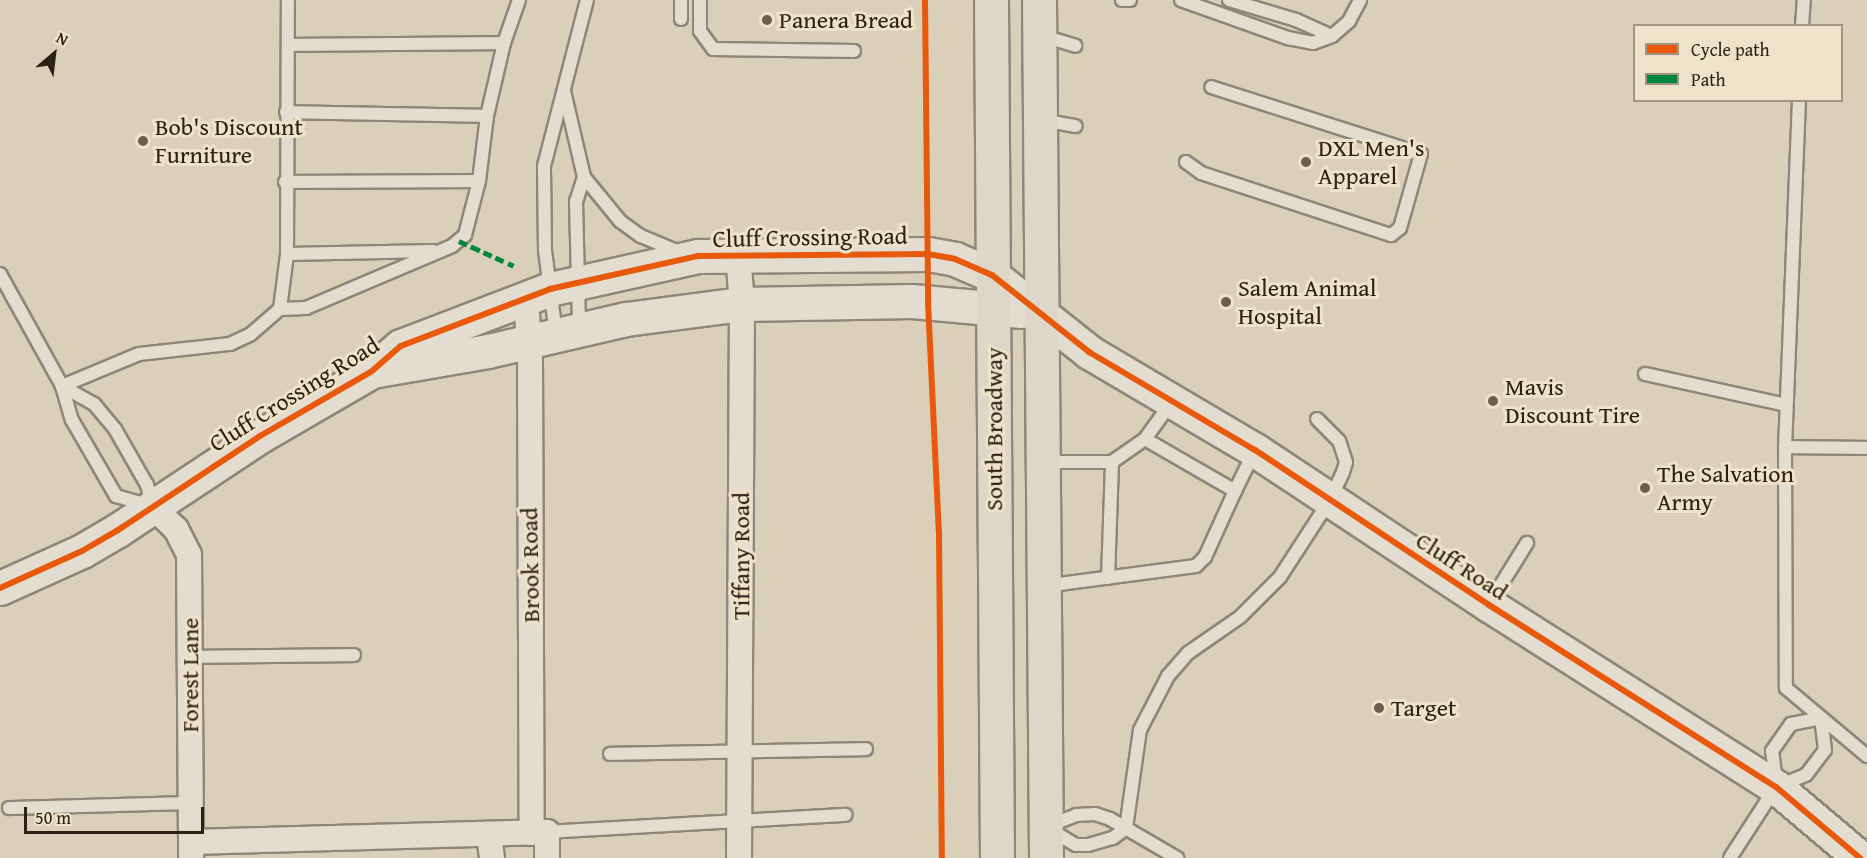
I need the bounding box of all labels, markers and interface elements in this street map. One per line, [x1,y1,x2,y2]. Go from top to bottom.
place label: Panera Bread [779,6,913,34]
marker: Panera Bread [760,13,774,27]
north arrow [24,24,84,84]
legend [1633,24,1843,102]
text: N [52,25,73,51]
text: Cycle path [1691,36,1770,63]
text: Path [1691,66,1726,93]
place label: Bob's Discount Furniture [155,113,303,169]
marker: Bob's Discount Furniture [136,134,150,148]
place label: DXL Men's Apparel [1318,134,1425,190]
marker: DXL Men's Apparel [1299,155,1313,169]
street label: Cluff Crossing Road [712,221,908,253]
place label: Salem Animal Hospital [1238,274,1376,330]
marker: Salem Animal Hospital [1219,295,1233,309]
street label: Cluff Crossing Road [204,330,384,458]
street label: South Broadway [980,347,1008,511]
place label: Mavis Discount Tire [1505,373,1640,429]
marker: Mavis Discount Tire [1486,394,1500,408]
place label: The Salvation Army [1657,460,1794,516]
marker: The Salvation Army [1638,481,1652,495]
street label: Tiffany Road [727,492,755,620]
street label: Brook Road [515,507,545,623]
street label: Cluff Road [1411,526,1513,606]
street label: Forest Lane [176,618,204,732]
place label: Target [1391,694,1456,722]
marker: Target [1372,701,1386,715]
scale bar [27,795,207,833]
text: 50 m [35,804,71,831]

